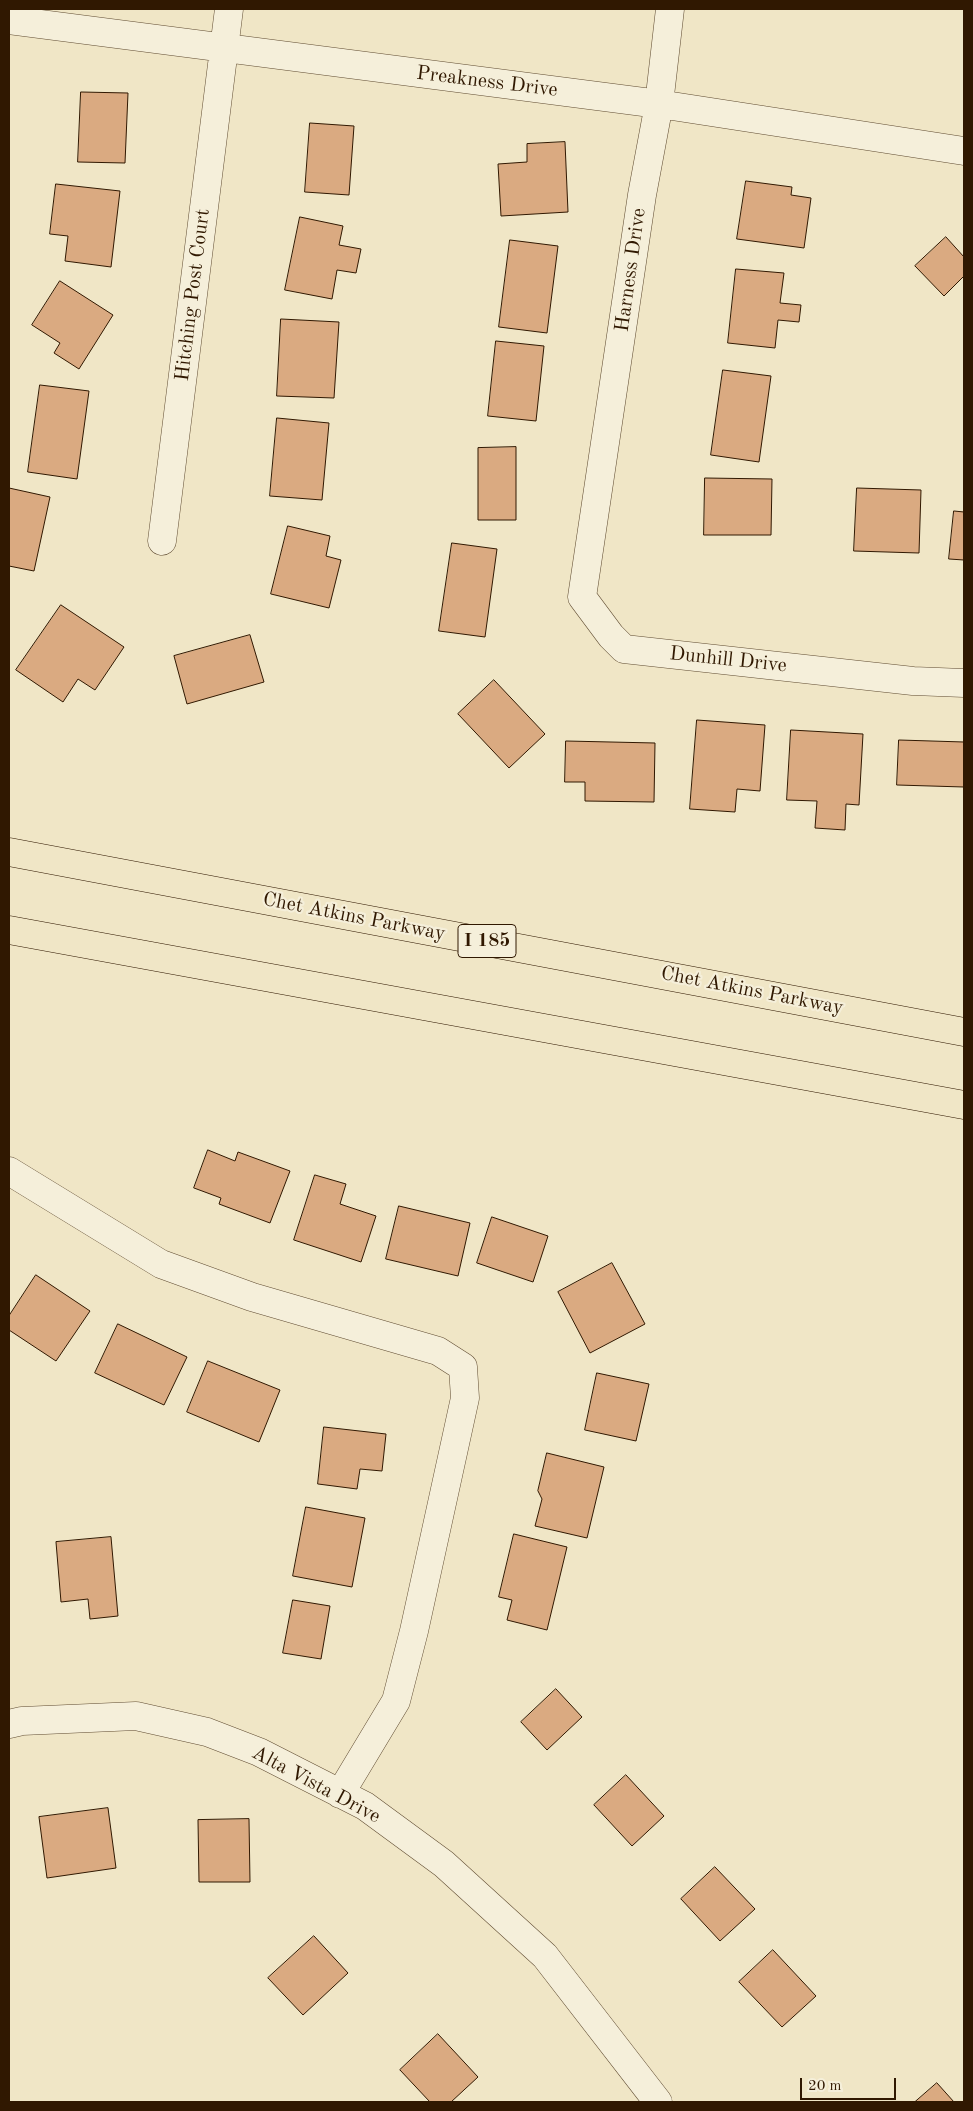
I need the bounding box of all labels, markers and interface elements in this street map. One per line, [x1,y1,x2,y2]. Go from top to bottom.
street label: Preakness Drive [415,61,559,103]
street label: Harness Drive [610,207,652,333]
street label: Hitching Post Court [171,208,215,382]
street label: Dunhill Drive [668,642,788,678]
street label: Chet Atkins Parkway [261,888,447,946]
road number: I 185 [458,924,516,958]
street label: Chet Atkins Parkway [659,962,845,1020]
street label: Alta Vista Drive [248,1741,384,1829]
scale bar [803,2068,899,2100]
text: 20 m [808,2079,842,2094]

